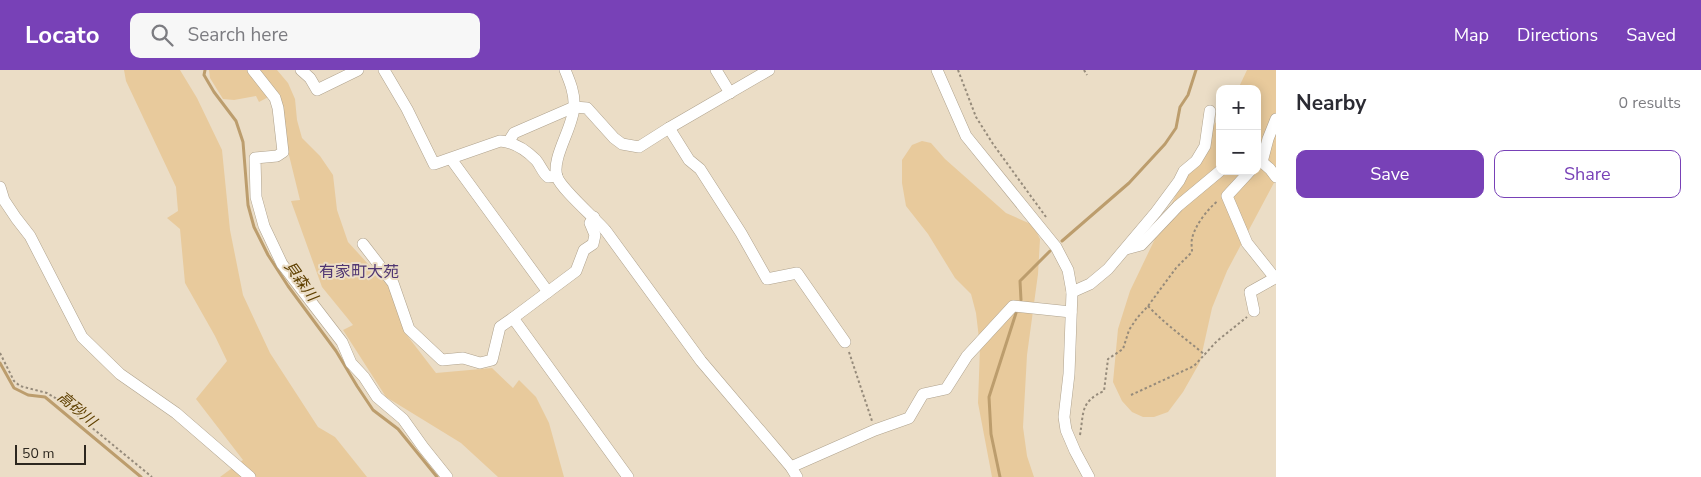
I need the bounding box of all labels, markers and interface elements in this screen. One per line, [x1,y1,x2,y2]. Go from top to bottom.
search box [130,13,480,58]
text: Locato [25,19,100,51]
icon: search [148,21,176,49]
text: Search here [188,22,288,48]
text: Map [1454,23,1489,47]
text: Directions [1517,23,1598,47]
text: Saved [1626,23,1676,47]
map controls [1216,85,1261,175]
button: + [1216,85,1261,130]
text: Nearby [1296,89,1366,117]
text: 0 results [1619,92,1681,114]
button: − [1216,130,1261,175]
button: Save [1296,150,1484,198]
button: Share [1494,150,1681,198]
water label: 貝森川 [280,257,323,307]
district label: 有家町大苑 [319,261,399,283]
water label: 高砂川 [53,387,102,432]
scale bar [15,442,86,465]
text: 50 m [22,444,54,463]

